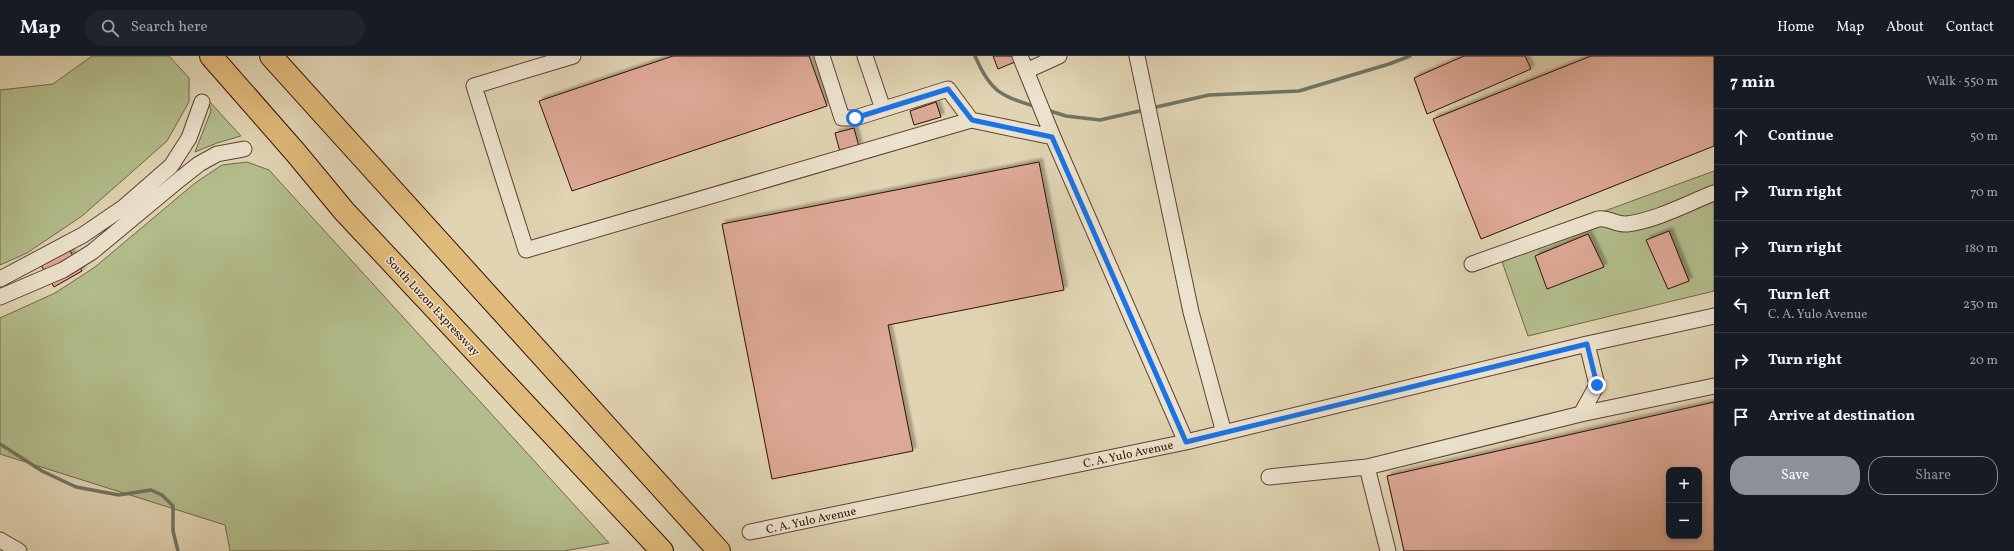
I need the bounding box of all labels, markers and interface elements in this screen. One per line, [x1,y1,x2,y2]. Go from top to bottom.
search box [85,10,365,46]
text: Map [20,15,61,41]
icon: search [99,17,121,39]
text: Search here [131,17,208,38]
text: Home [1777,18,1814,37]
text: Map [1836,18,1864,37]
text: About [1886,18,1924,37]
text: Contact [1946,18,1994,37]
text: 7 min [1730,71,1775,94]
text: Walk · 550 m [1927,73,1998,91]
route start [846,109,864,127]
icon: ahead [1730,126,1752,148]
text: Continue [1768,126,1833,147]
text: 50 m [1970,128,1998,146]
icon: right [1730,182,1752,204]
text: Turn right [1768,182,1842,203]
text: 70 m [1970,184,1998,202]
icon: right [1730,238,1752,260]
text: Turn right [1768,238,1842,259]
text: 180 m [1964,240,1998,258]
street label: South Luzon Expressway [382,253,483,361]
text: Turn left [1768,285,1830,306]
icon: left [1730,294,1752,316]
text: 230 m [1963,296,1998,314]
text: C. A. Yulo Avenue [1768,306,1867,324]
icon: right [1730,350,1752,372]
text: Turn right [1768,350,1842,371]
text: 20 m [1969,352,1998,370]
route end [1588,376,1606,394]
icon: arrive [1730,406,1752,428]
text: Arrive at destination [1768,406,1915,427]
street label: C. A. Yulo Avenue [1082,438,1175,472]
button: Save [1730,456,1860,495]
button: Share [1868,456,1998,495]
map controls [1666,467,1702,539]
button: + [1666,467,1702,503]
button: − [1666,503,1702,539]
street label: C. A. Yulo Avenue [765,504,858,538]

